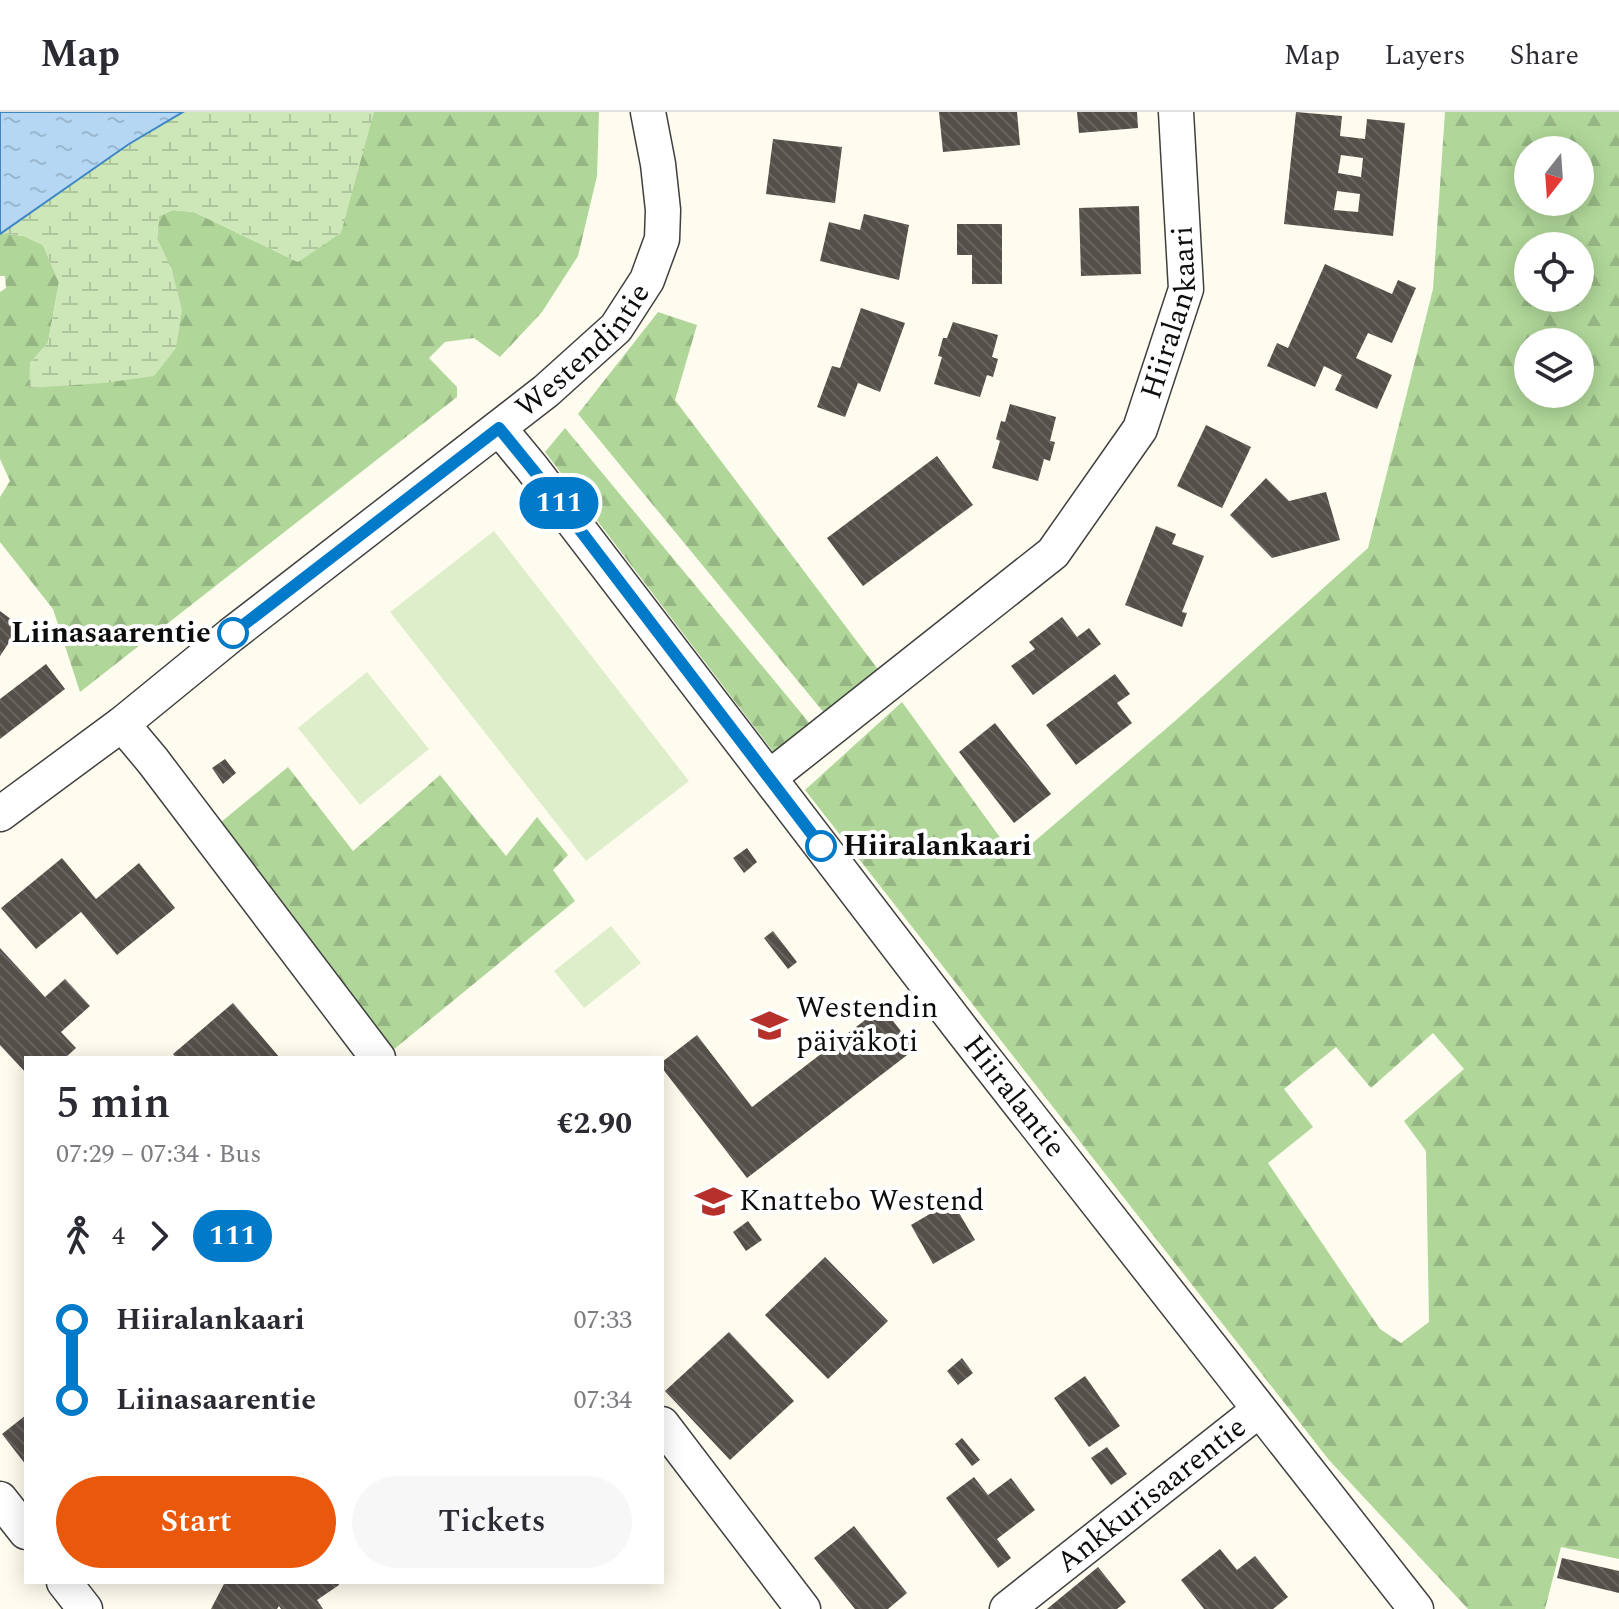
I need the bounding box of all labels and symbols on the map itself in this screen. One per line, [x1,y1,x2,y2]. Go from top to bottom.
north arrow [1514,136,1594,216]
street label: Hiiralankaari [1128,225,1209,405]
street label: Westendintie [506,274,662,430]
line badge: 111 [513,477,605,529]
place label: Liinasaarentie [11,610,211,656]
marker: Liinasaarentie [218,618,248,648]
place label: Hiiralankaari [843,823,1032,869]
marker: Hiiralankaari [806,831,836,861]
place label: Westendin päiväkoti [796,985,938,1065]
school or university icon: Westendin päiväkoti [751,1006,789,1044]
street label: Hiiralantie [951,1025,1077,1168]
place label: Knattebo Westend [739,1178,984,1224]
school or university icon: Knattebo Westend [694,1182,732,1220]
street label: Ankkurisaarentie [1046,1405,1257,1585]

